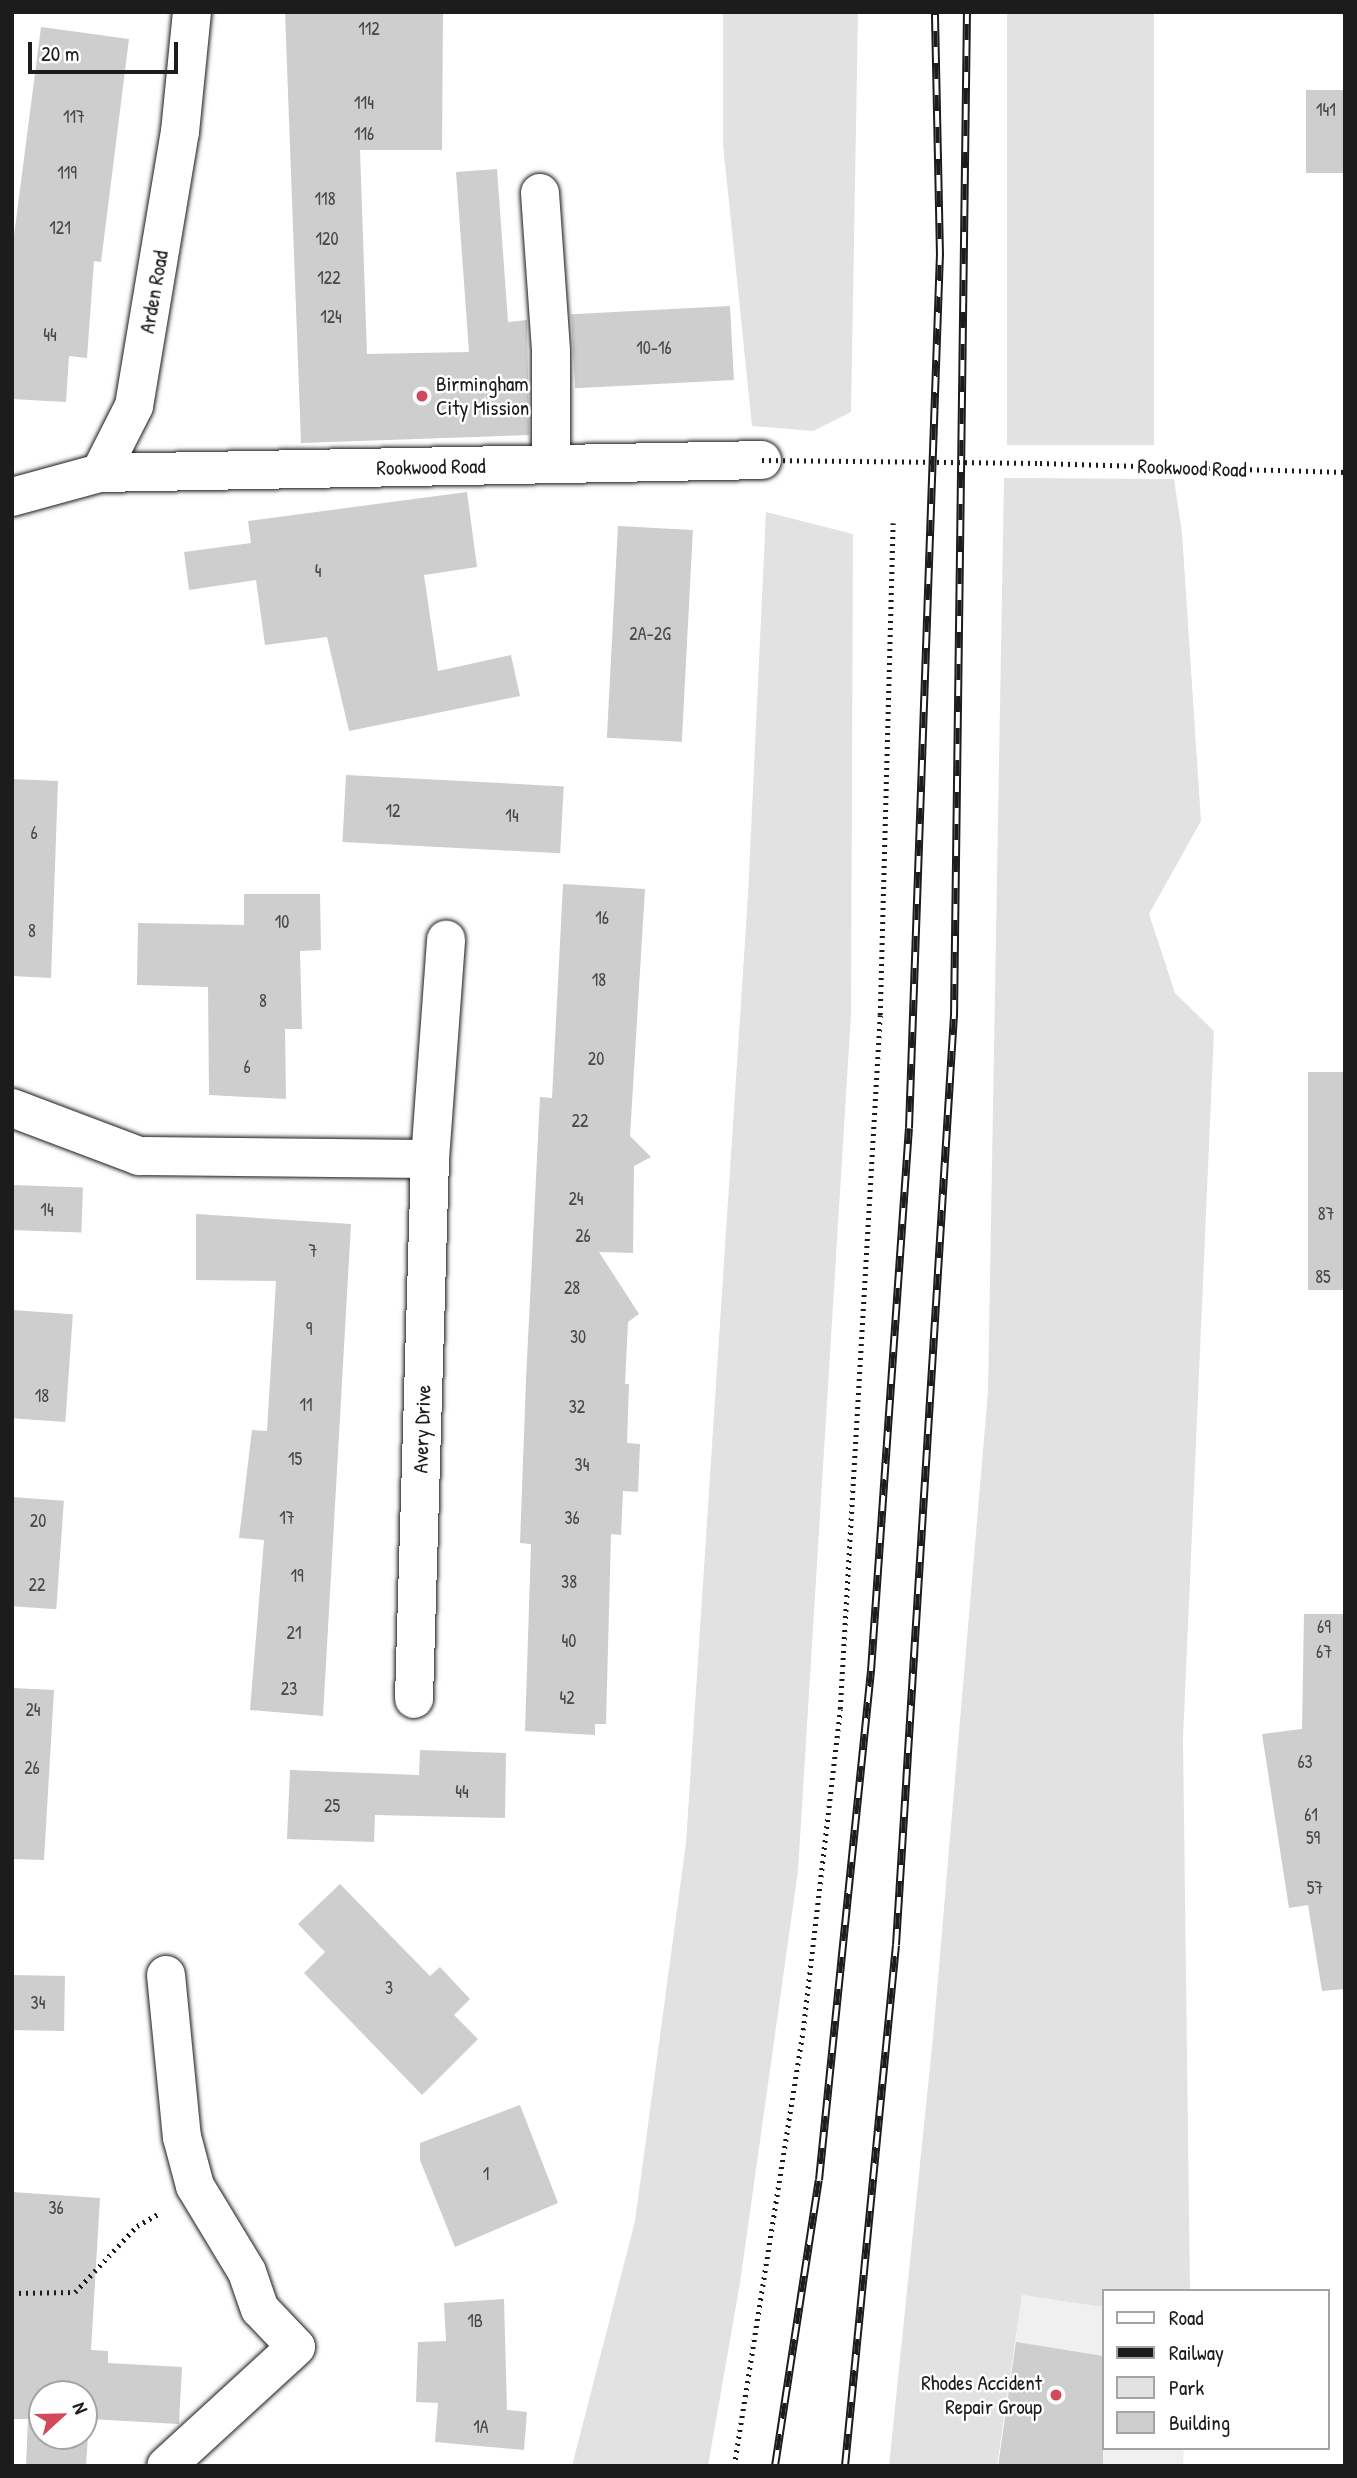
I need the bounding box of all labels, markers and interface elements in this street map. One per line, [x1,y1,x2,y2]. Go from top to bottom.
house number: 112 [358,18,380,40]
scale bar [32,28,182,72]
text: 20 m [41,39,79,68]
house number: 114 [354,92,374,114]
house number: 141 [1316,99,1336,121]
house number: 117 [63,106,85,128]
house number: 116 [354,123,374,145]
house number: 119 [57,162,77,184]
house number: 118 [315,188,335,210]
house number: 121 [49,217,71,239]
house number: 120 [315,228,339,250]
street label: Arden Road [134,249,174,335]
house number: 122 [317,267,341,289]
house number: 124 [320,306,342,328]
house number: 44 [43,324,57,346]
house number: 10-16 [636,337,672,359]
place label: Birmingham City Mission [436,371,529,421]
marker: Birmingham City Mission [414,388,430,404]
street label: Rookwood Road [376,453,486,481]
street label: Rookwood Road [1137,454,1247,482]
house number: 4 [315,560,321,582]
house number: 2A-2G [629,623,671,645]
house number: 12 [386,800,400,822]
house number: 14 [505,805,519,827]
house number: 6 [30,822,38,844]
house number: 16 [595,907,609,929]
house number: 10 [275,911,289,933]
house number: 8 [28,920,36,942]
house number: 18 [592,969,606,991]
house number: 8 [259,990,267,1012]
house number: 20 [588,1048,604,1070]
house number: 6 [243,1056,251,1078]
house number: 22 [572,1110,588,1132]
house number: 24 [568,1188,584,1210]
house number: 14 [40,1199,54,1221]
house number: 87 [1318,1203,1334,1225]
house number: 26 [575,1225,591,1247]
house number: 7 [309,1240,317,1262]
house number: 85 [1315,1266,1331,1288]
house number: 28 [564,1277,580,1299]
house number: 9 [306,1318,312,1340]
house number: 30 [570,1326,586,1348]
street label: Avery Drive [408,1384,436,1474]
house number: 18 [35,1385,49,1407]
house number: 11 [299,1394,313,1416]
house number: 32 [569,1396,585,1418]
house number: 15 [288,1448,302,1470]
house number: 34 [575,1454,589,1476]
house number: 17 [279,1507,295,1529]
house number: 36 [564,1507,580,1529]
house number: 20 [30,1510,46,1532]
house number: 19 [290,1565,304,1587]
house number: 38 [561,1571,577,1593]
house number: 22 [29,1574,45,1596]
house number: 69 [1317,1616,1331,1638]
house number: 21 [287,1622,301,1644]
house number: 40 [562,1630,576,1652]
house number: 67 [1316,1641,1332,1663]
house number: 23 [281,1678,297,1700]
house number: 42 [559,1687,575,1709]
house number: 24 [25,1699,41,1721]
house number: 63 [1297,1751,1313,1773]
house number: 26 [24,1757,40,1779]
house number: 44 [455,1781,469,1803]
house number: 25 [324,1795,340,1817]
house number: 61 [1304,1804,1318,1826]
house number: 59 [1306,1827,1320,1849]
house number: 57 [1307,1877,1323,1899]
house number: 3 [385,1977,393,1999]
house number: 34 [31,1992,45,2014]
house number: 1 [483,2163,489,2185]
house number: 36 [48,2197,64,2219]
legend [1102,2289,1329,2450]
text: Road [1169,2303,1203,2332]
house number: 1B [467,2310,483,2332]
text: Railway [1169,2338,1224,2367]
place label: Rhodes Accident Repair Group [921,2370,1042,2420]
text: Park [1169,2373,1204,2402]
north arrow [28,2380,98,2450]
marker: Rhodes Accident Repair Group [1048,2387,1064,2403]
text: N [67,2398,95,2417]
text: Building [1169,2408,1230,2437]
house number: 1A [473,2416,489,2438]

